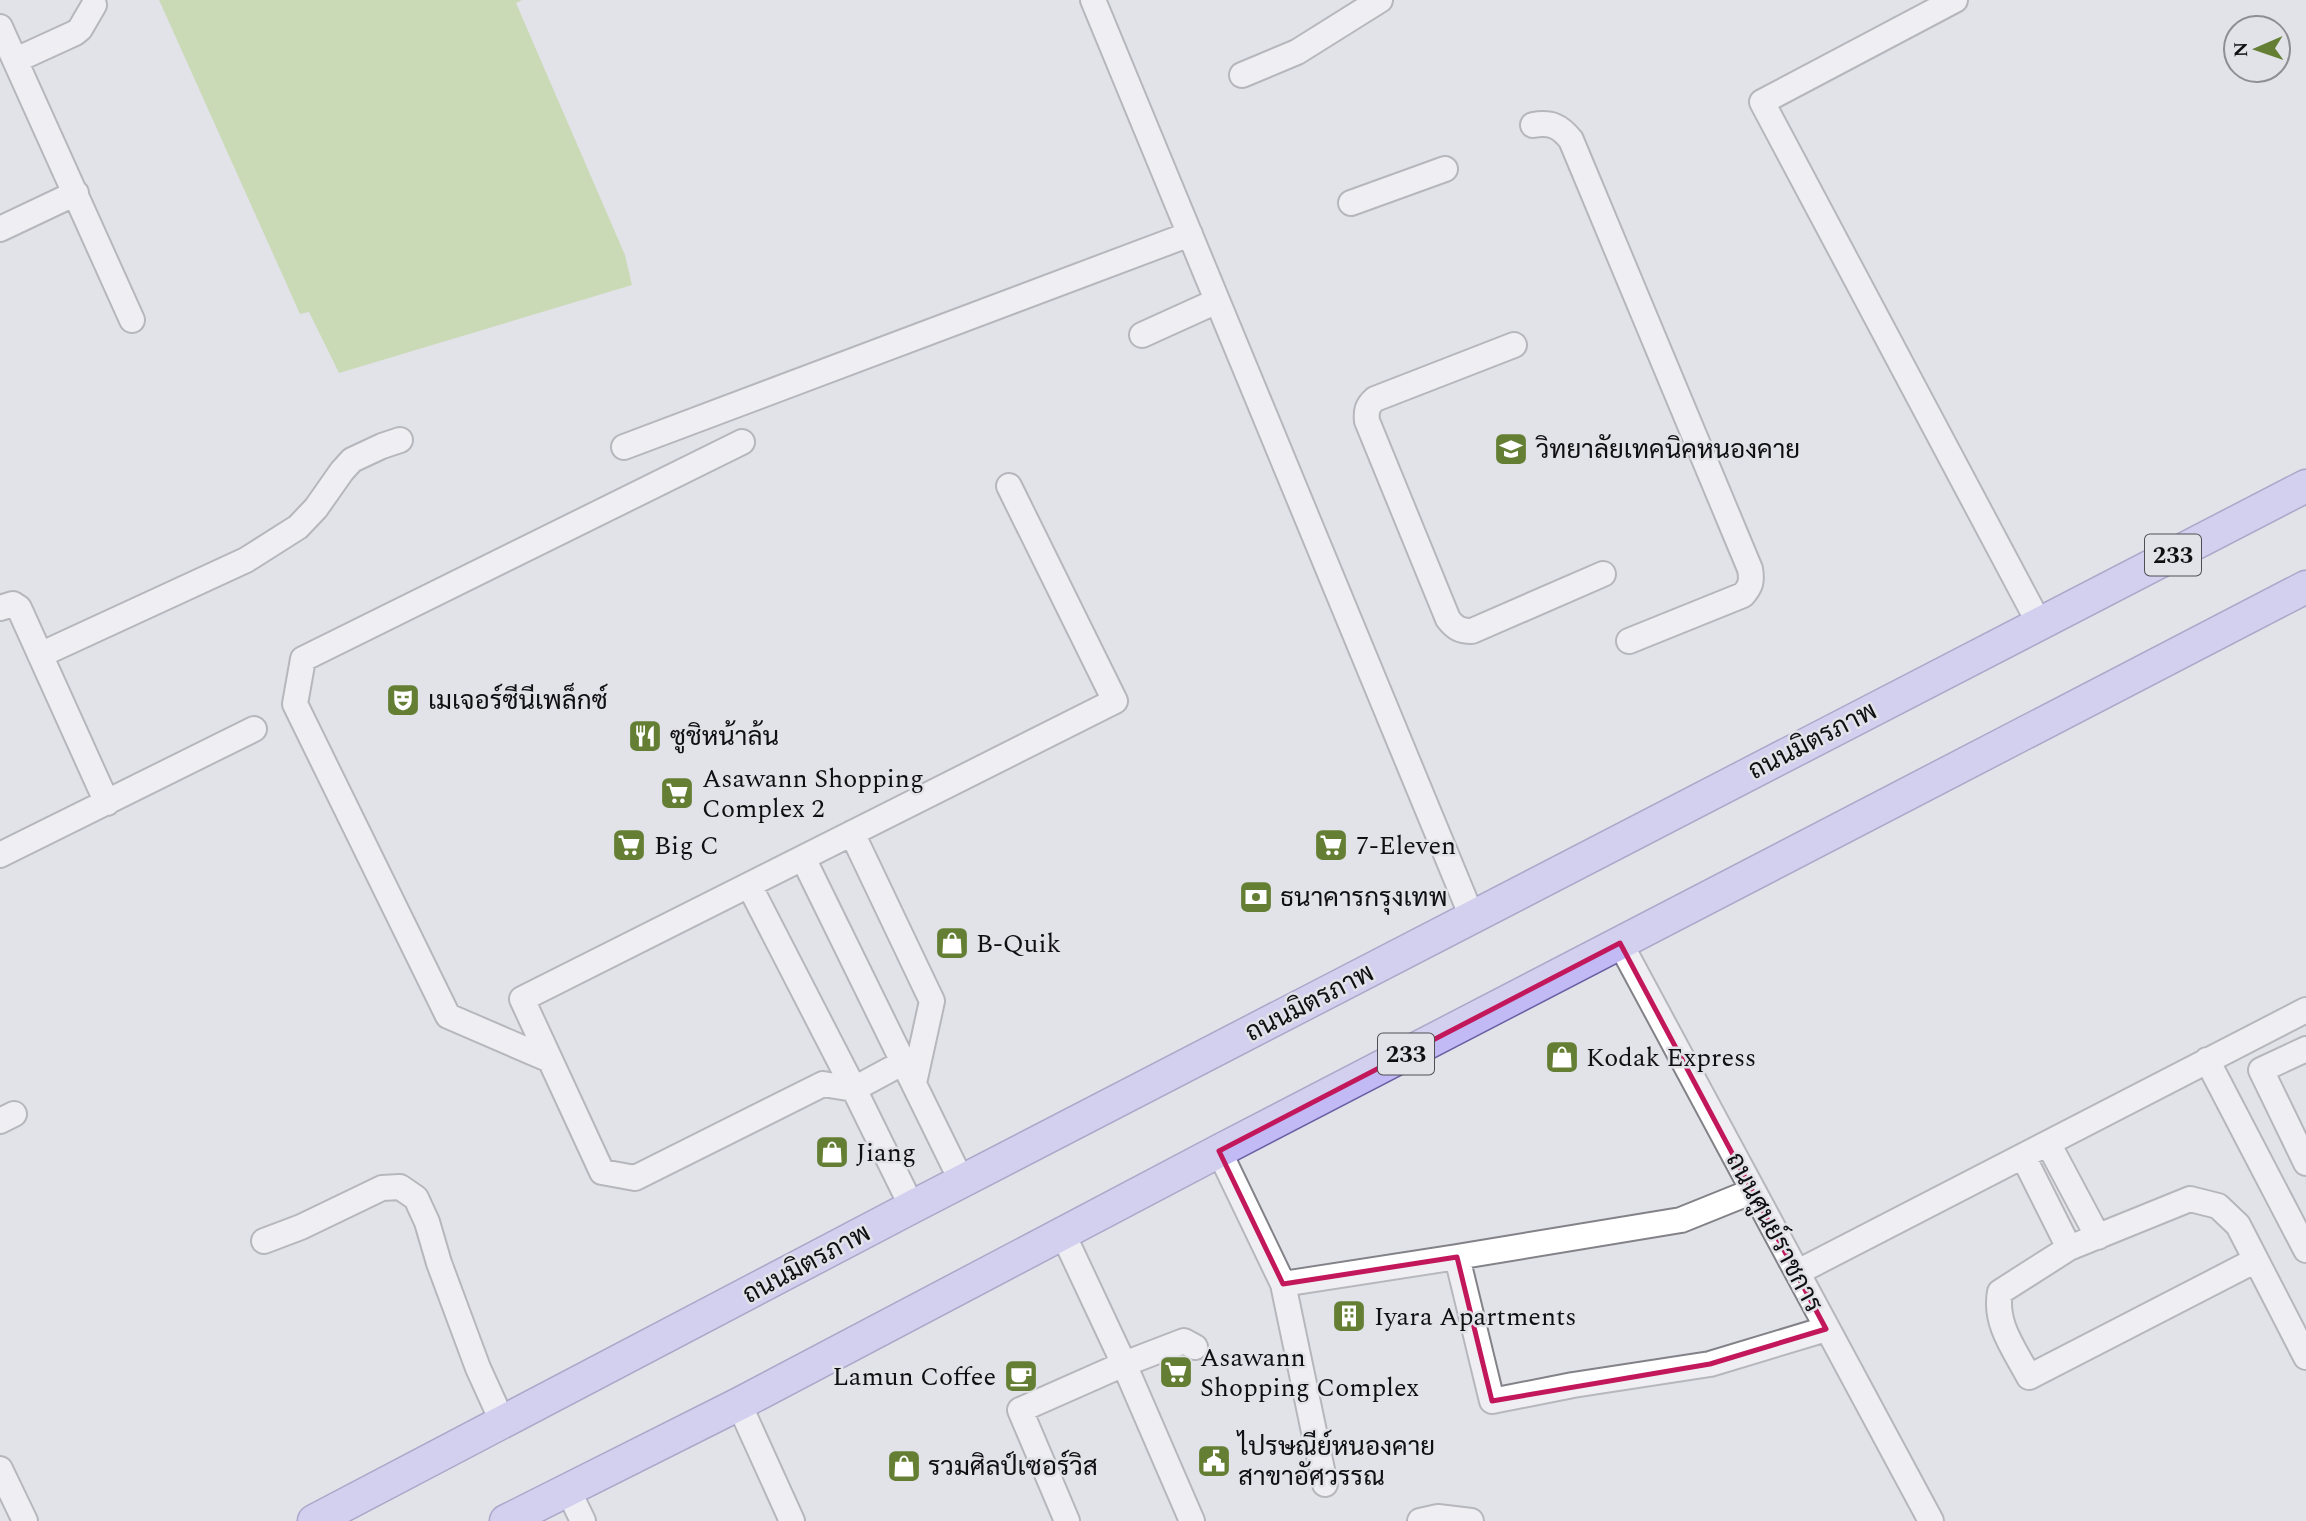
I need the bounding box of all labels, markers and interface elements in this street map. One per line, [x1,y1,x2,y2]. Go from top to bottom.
north arrow [2222,14,2292,84]
text: N [2227,41,2256,58]
school or university icon: วิทยาลัยเทคนิคหนองคาย [1492,430,1530,468]
place label: วิทยาลัยเทคนิคหนองคาย [1535,430,1800,470]
road number: 233 [2145,534,2201,576]
theatre icon: เมเจอร์ซีนีเพล็กซ์ [384,681,422,719]
place label: เมเจอร์ซีนีเพล็กซ์ [428,681,608,721]
street label: ถนนมิตรภาพ [1741,691,1884,790]
restaurant icon: ซูชิหน้าล้น [626,717,664,755]
place label: ซูชิหน้าล้น [670,717,779,757]
place label: Asawann Shopping Complex 2 [702,759,924,829]
supermarket icon: Asawann Shopping Complex 2 [658,774,696,812]
supermarket icon: Big C [610,826,648,864]
place label: Big C [654,826,719,866]
supermarket icon: 7-Eleven [1312,826,1350,864]
place label: 7-Eleven [1356,826,1456,866]
bank icon: ธนาคารกรุงเทพ [1237,878,1275,916]
place label: ธนาคารกรุงเทพ [1280,878,1447,918]
shop icon: B-Quik [933,924,971,962]
place label: B-Quik [976,924,1061,964]
street label: ถนนมิตรภาพ [1238,953,1381,1052]
road number: 233 [1378,1034,1434,1074]
shop icon: Kodak Express [1543,1038,1581,1076]
place label: Kodak Express [1586,1038,1756,1078]
shop icon: Jiang [813,1133,851,1171]
place label: Jiang [856,1133,916,1173]
street label: ถนนศูนย์ราชการ [1715,1145,1833,1320]
street label: ถนนมิตรภาพ [735,1213,878,1314]
building icon: Iyara Apartments [1330,1297,1368,1335]
place label: Iyara Apartments [1374,1297,1577,1337]
place label: Asawann Shopping Complex [1200,1338,1419,1408]
supermarket icon: Asawann Shopping Complex [1157,1353,1195,1391]
place label: Lamun Coffee [832,1357,996,1397]
cafe icon: Lamun Coffee [1002,1357,1040,1395]
place label: ไปรษณีย์หนองคาย สาขาอัศวรรณ [1236,1427,1435,1497]
public building icon: ไปรษณีย์หนองคาย สาขาอัศวรรณ [1195,1442,1233,1480]
shop icon: รวมศิลป์เซอร์วิส [885,1447,923,1485]
place label: รวมศิลป์เซอร์วิส [928,1447,1098,1487]

